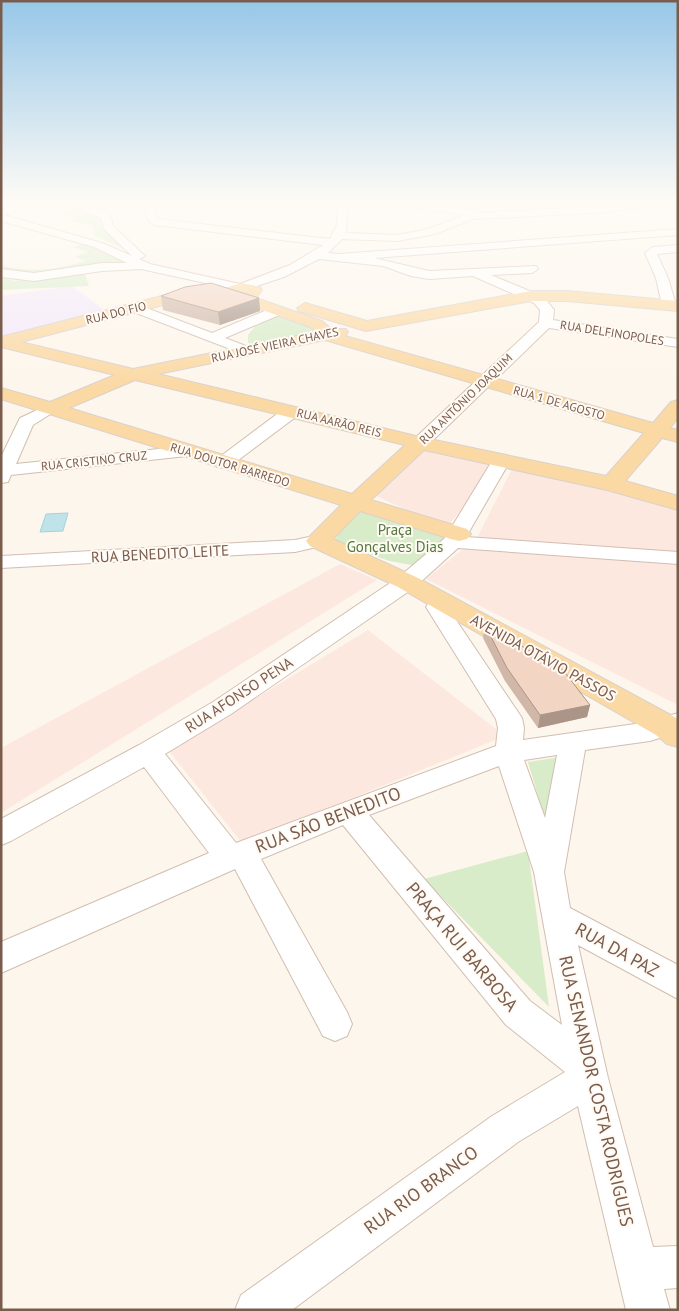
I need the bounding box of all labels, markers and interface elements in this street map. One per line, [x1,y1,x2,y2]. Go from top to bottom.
street label: RUA DO FIO [84,298,148,327]
street label: RUA DELFINOPOLES [559,317,665,348]
street label: RUA JOSÉ VIEIRA CHAVES [210,324,340,365]
street label: RUA ANTÔNIO JOAQUIM [416,350,515,447]
street label: RUA 1 DE AGOSTO [512,382,607,423]
street label: RUA AARÃO REIS [295,405,383,440]
street label: RUA DOUTOR BARREDO [169,439,292,490]
street label: RUA CRISTINO CRUZ [40,447,148,474]
park label: Praça Gonçalves Dias [347,520,443,556]
street label: RUA BENEDITO LEITE [90,540,230,567]
street label: AVENIDA OTÁVIO PASSOS [467,610,619,705]
street label: RUA AFONSO PENA [181,653,296,737]
street label: RUA SÃO BENEDITO [252,781,404,858]
street label: PRAÇA RUI BARBOSA [402,877,524,1016]
street label: RUA DA PAZ [571,917,663,982]
street label: RUA SENANDOR COSTA RODRIGUES [554,953,639,1229]
street label: RUA RIO BRANCO [359,1140,482,1239]

